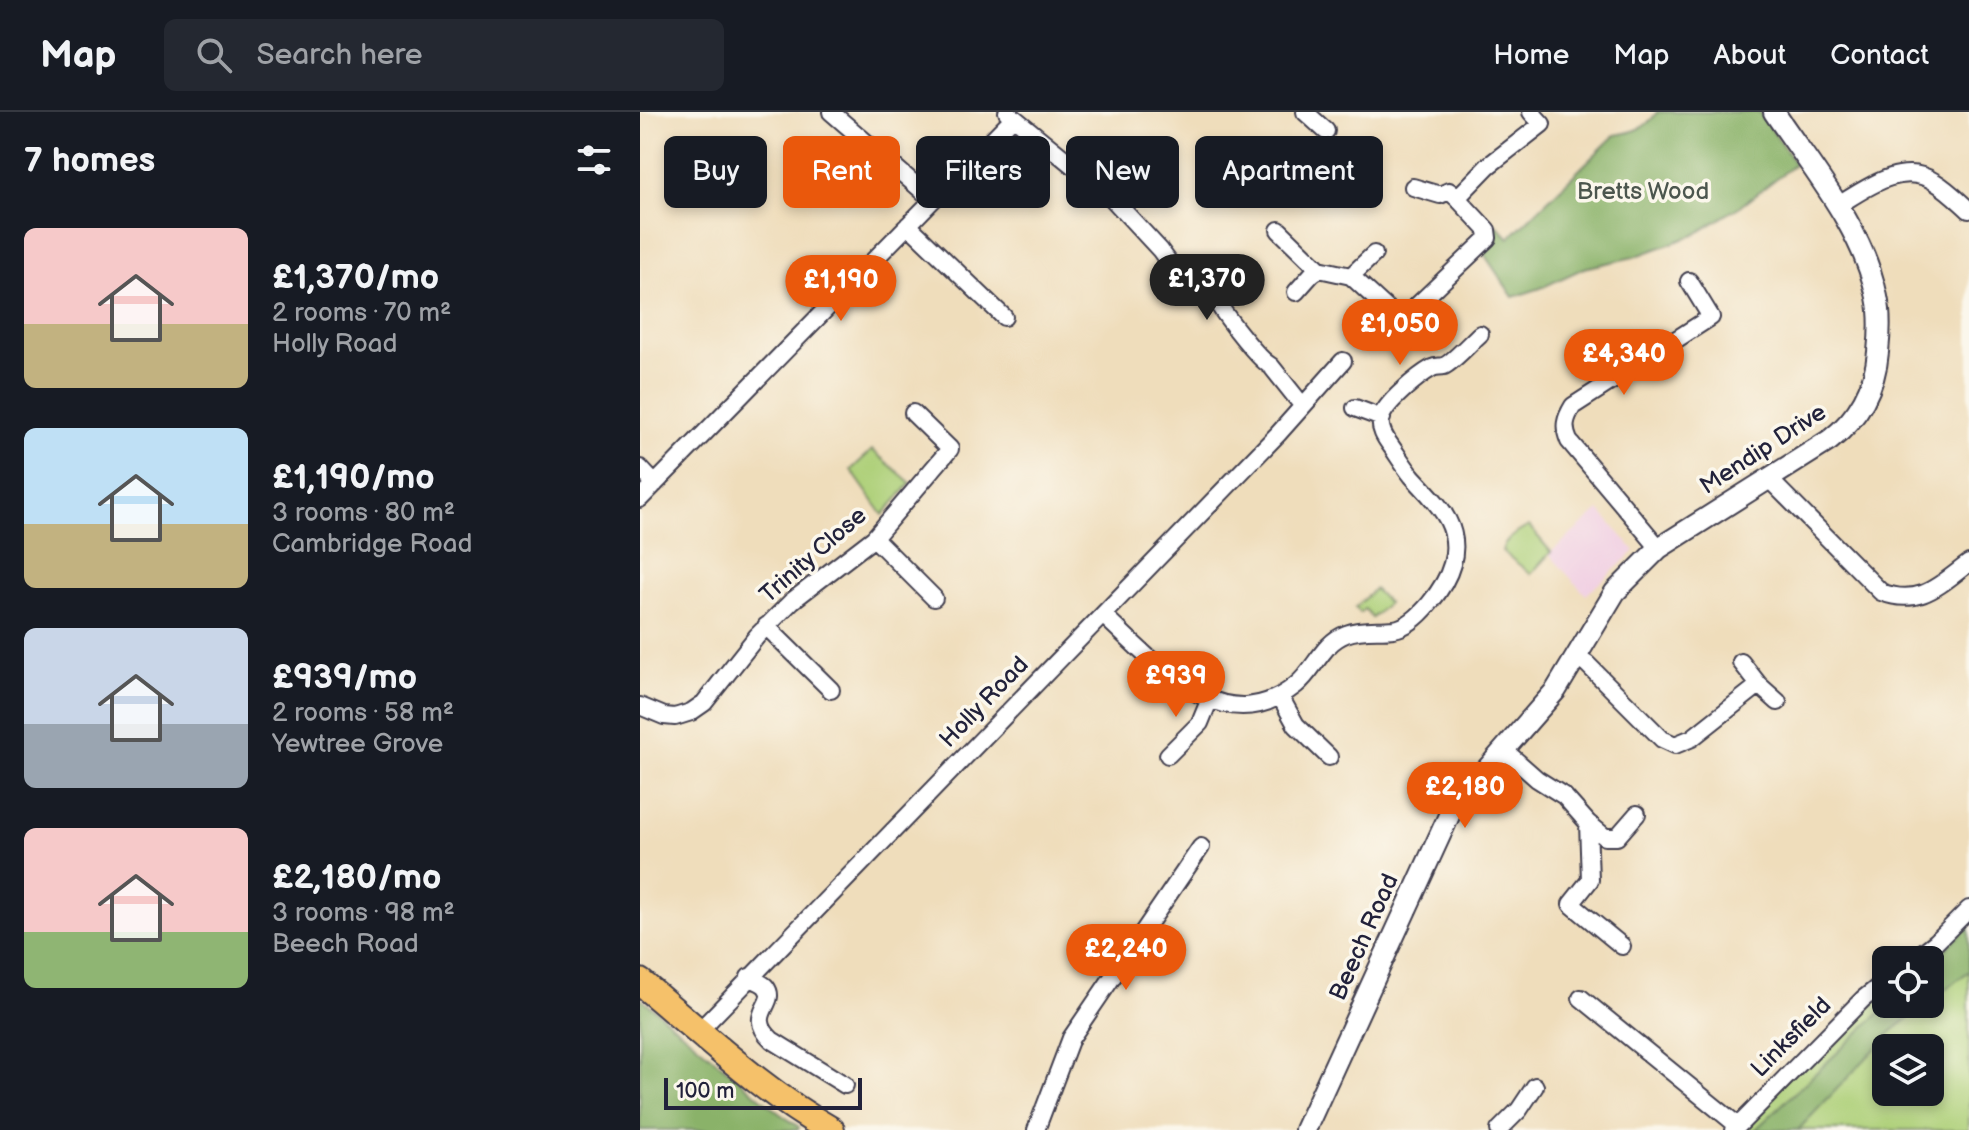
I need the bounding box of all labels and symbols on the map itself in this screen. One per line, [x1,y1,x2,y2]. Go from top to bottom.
park label: Bretts Wood [1577,177,1709,206]
pin: £1,370 [1142,254,1272,322]
pin: £1,190 [776,255,906,323]
pin: £1,050 [1335,299,1465,367]
pin: £4,340 [1559,329,1689,397]
street label: Mendip Drive [1694,397,1832,501]
street label: Trinity Close [754,501,872,609]
street label: Holly Road [933,650,1035,754]
pin: £939 [1129,651,1223,719]
pin: £2,180 [1400,762,1530,830]
street label: Beech Road [1323,869,1405,1005]
pin: £2,240 [1061,924,1191,992]
street label: Linksfield [1745,991,1837,1083]
scale bar [664,1074,862,1110]

